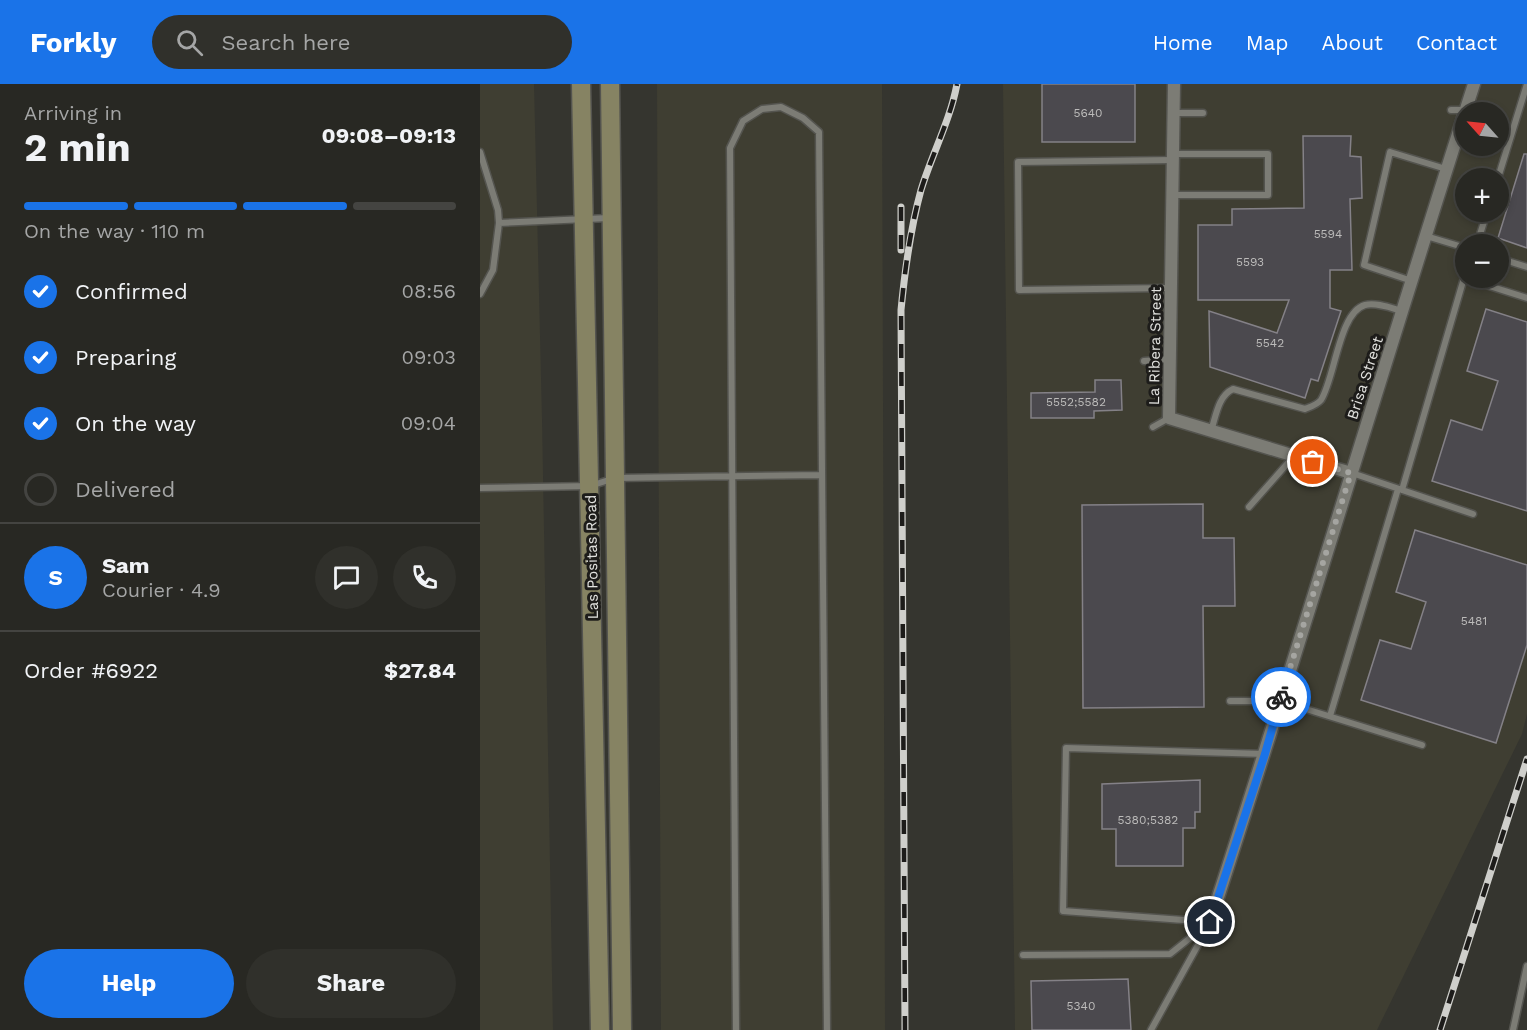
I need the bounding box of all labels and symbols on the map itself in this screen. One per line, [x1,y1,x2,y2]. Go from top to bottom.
north arrow [1455,102,1509,156]
house number: 5640 [1073,106,1103,120]
house number: 5594 [1314,227,1342,241]
house number: 5593 [1236,255,1264,269]
street label: La Ribera Street [1145,286,1165,405]
street label: Brisa Street [1343,334,1387,422]
house number: 5542 [1256,336,1284,350]
house number: 5552;5582 [1046,395,1106,409]
pin [1287,436,1338,487]
street label: Las Positas Road [582,494,602,620]
house number: 5481 [1461,614,1487,628]
courier [1251,667,1311,727]
house number: 5380;5382 [1118,813,1178,827]
pin [1184,896,1235,947]
house number: 5340 [1067,999,1095,1013]

